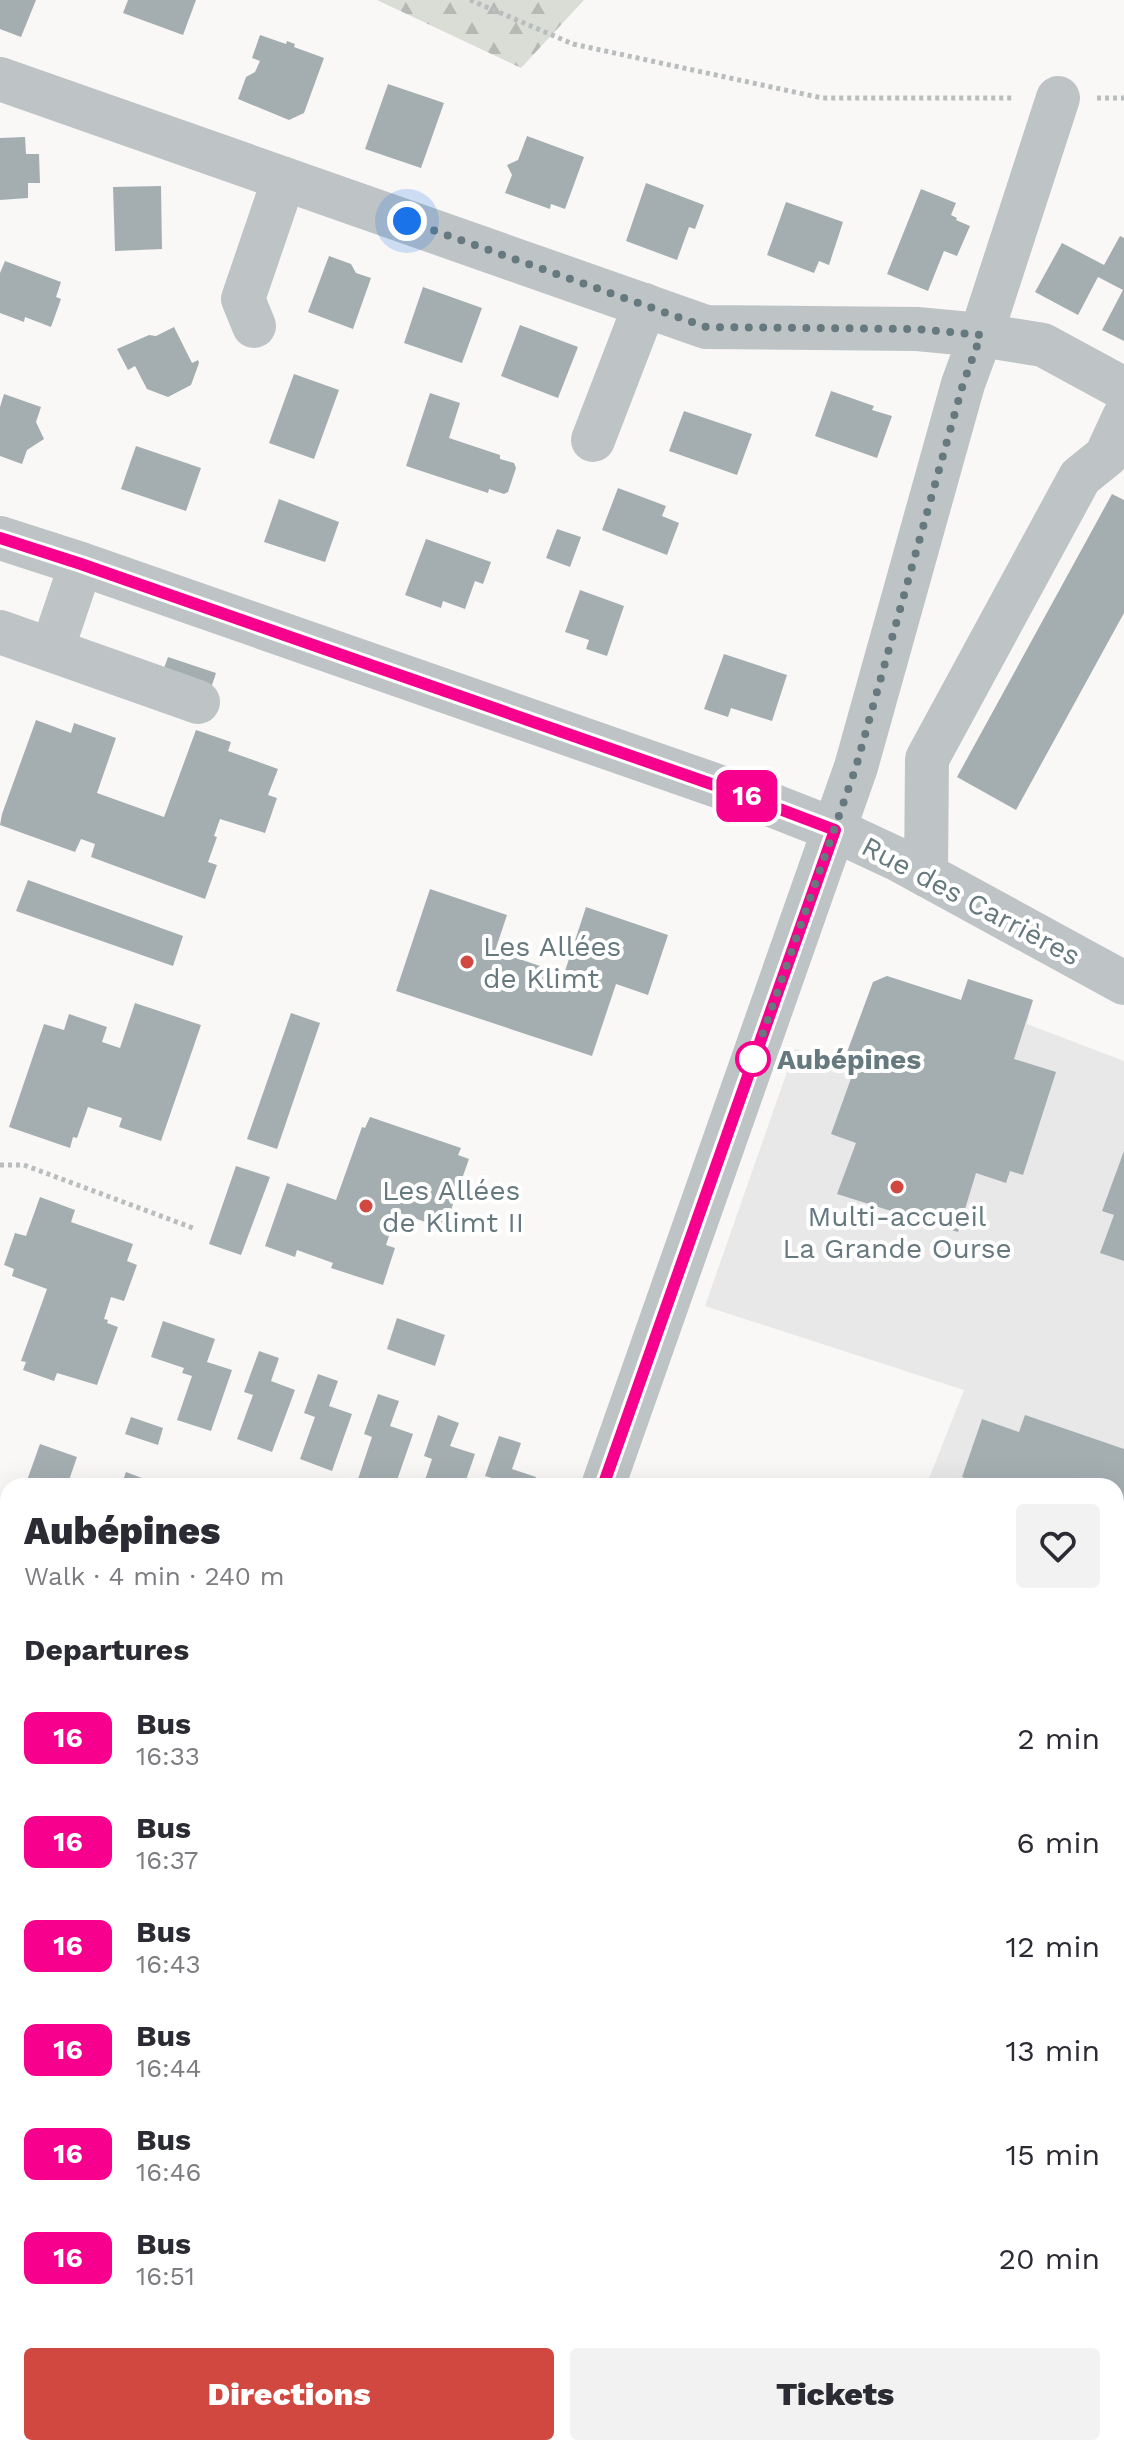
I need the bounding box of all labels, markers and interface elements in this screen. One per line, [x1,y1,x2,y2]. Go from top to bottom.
your location [387,201,427,241]
line badge: 16 [711,770,783,822]
text: 16 [732,779,762,812]
street label: Rue des Carrières [856,829,1086,973]
place label: Les Allées de Klimt [483,930,621,995]
marker: Les Allées de Klimt [458,953,476,971]
marker: Aubépines [736,1042,770,1076]
place label: Aubépines [777,1043,921,1076]
place label: Les Allées de Klimt II [382,1174,524,1239]
marker: Multi-accueil La Grande Ourse [888,1178,906,1196]
marker: Les Allées de Klimt II [357,1197,375,1215]
place label: Multi-accueil La Grande Ourse [782,1200,1012,1265]
button: heart [1016,1504,1100,1588]
text: Aubépines [24,1509,220,1553]
text: Walk · 4 min · 240 m [24,1561,285,1591]
text: Departures [24,1632,189,1667]
text: Bus [136,1706,191,1741]
text: 16 [53,1721,83,1754]
text: 2 min [1017,1721,1100,1756]
text: 16:33 [136,1741,200,1771]
text: Bus [136,1810,191,1845]
text: 16 [53,1825,83,1858]
text: 6 min [1016,1825,1100,1860]
text: 16:37 [136,1845,198,1875]
text: Bus [136,1914,191,1949]
text: 16 [53,1929,83,1962]
text: 12 min [1005,1929,1100,1964]
text: 16:43 [136,1949,201,1979]
text: Bus [136,2018,191,2053]
text: 16 [53,2033,83,2066]
text: 13 min [1005,2033,1100,2068]
text: 16:44 [136,2053,201,2083]
text: Bus [136,2122,191,2157]
text: 16 [53,2137,83,2170]
text: 15 min [1005,2137,1100,2172]
text: 16:46 [136,2157,201,2187]
text: Bus [136,2226,191,2261]
text: 16 [53,2241,83,2274]
text: 20 min [998,2241,1100,2276]
text: 16:51 [136,2261,195,2291]
button: Directions [24,2348,554,2440]
button: Tickets [570,2348,1100,2440]

